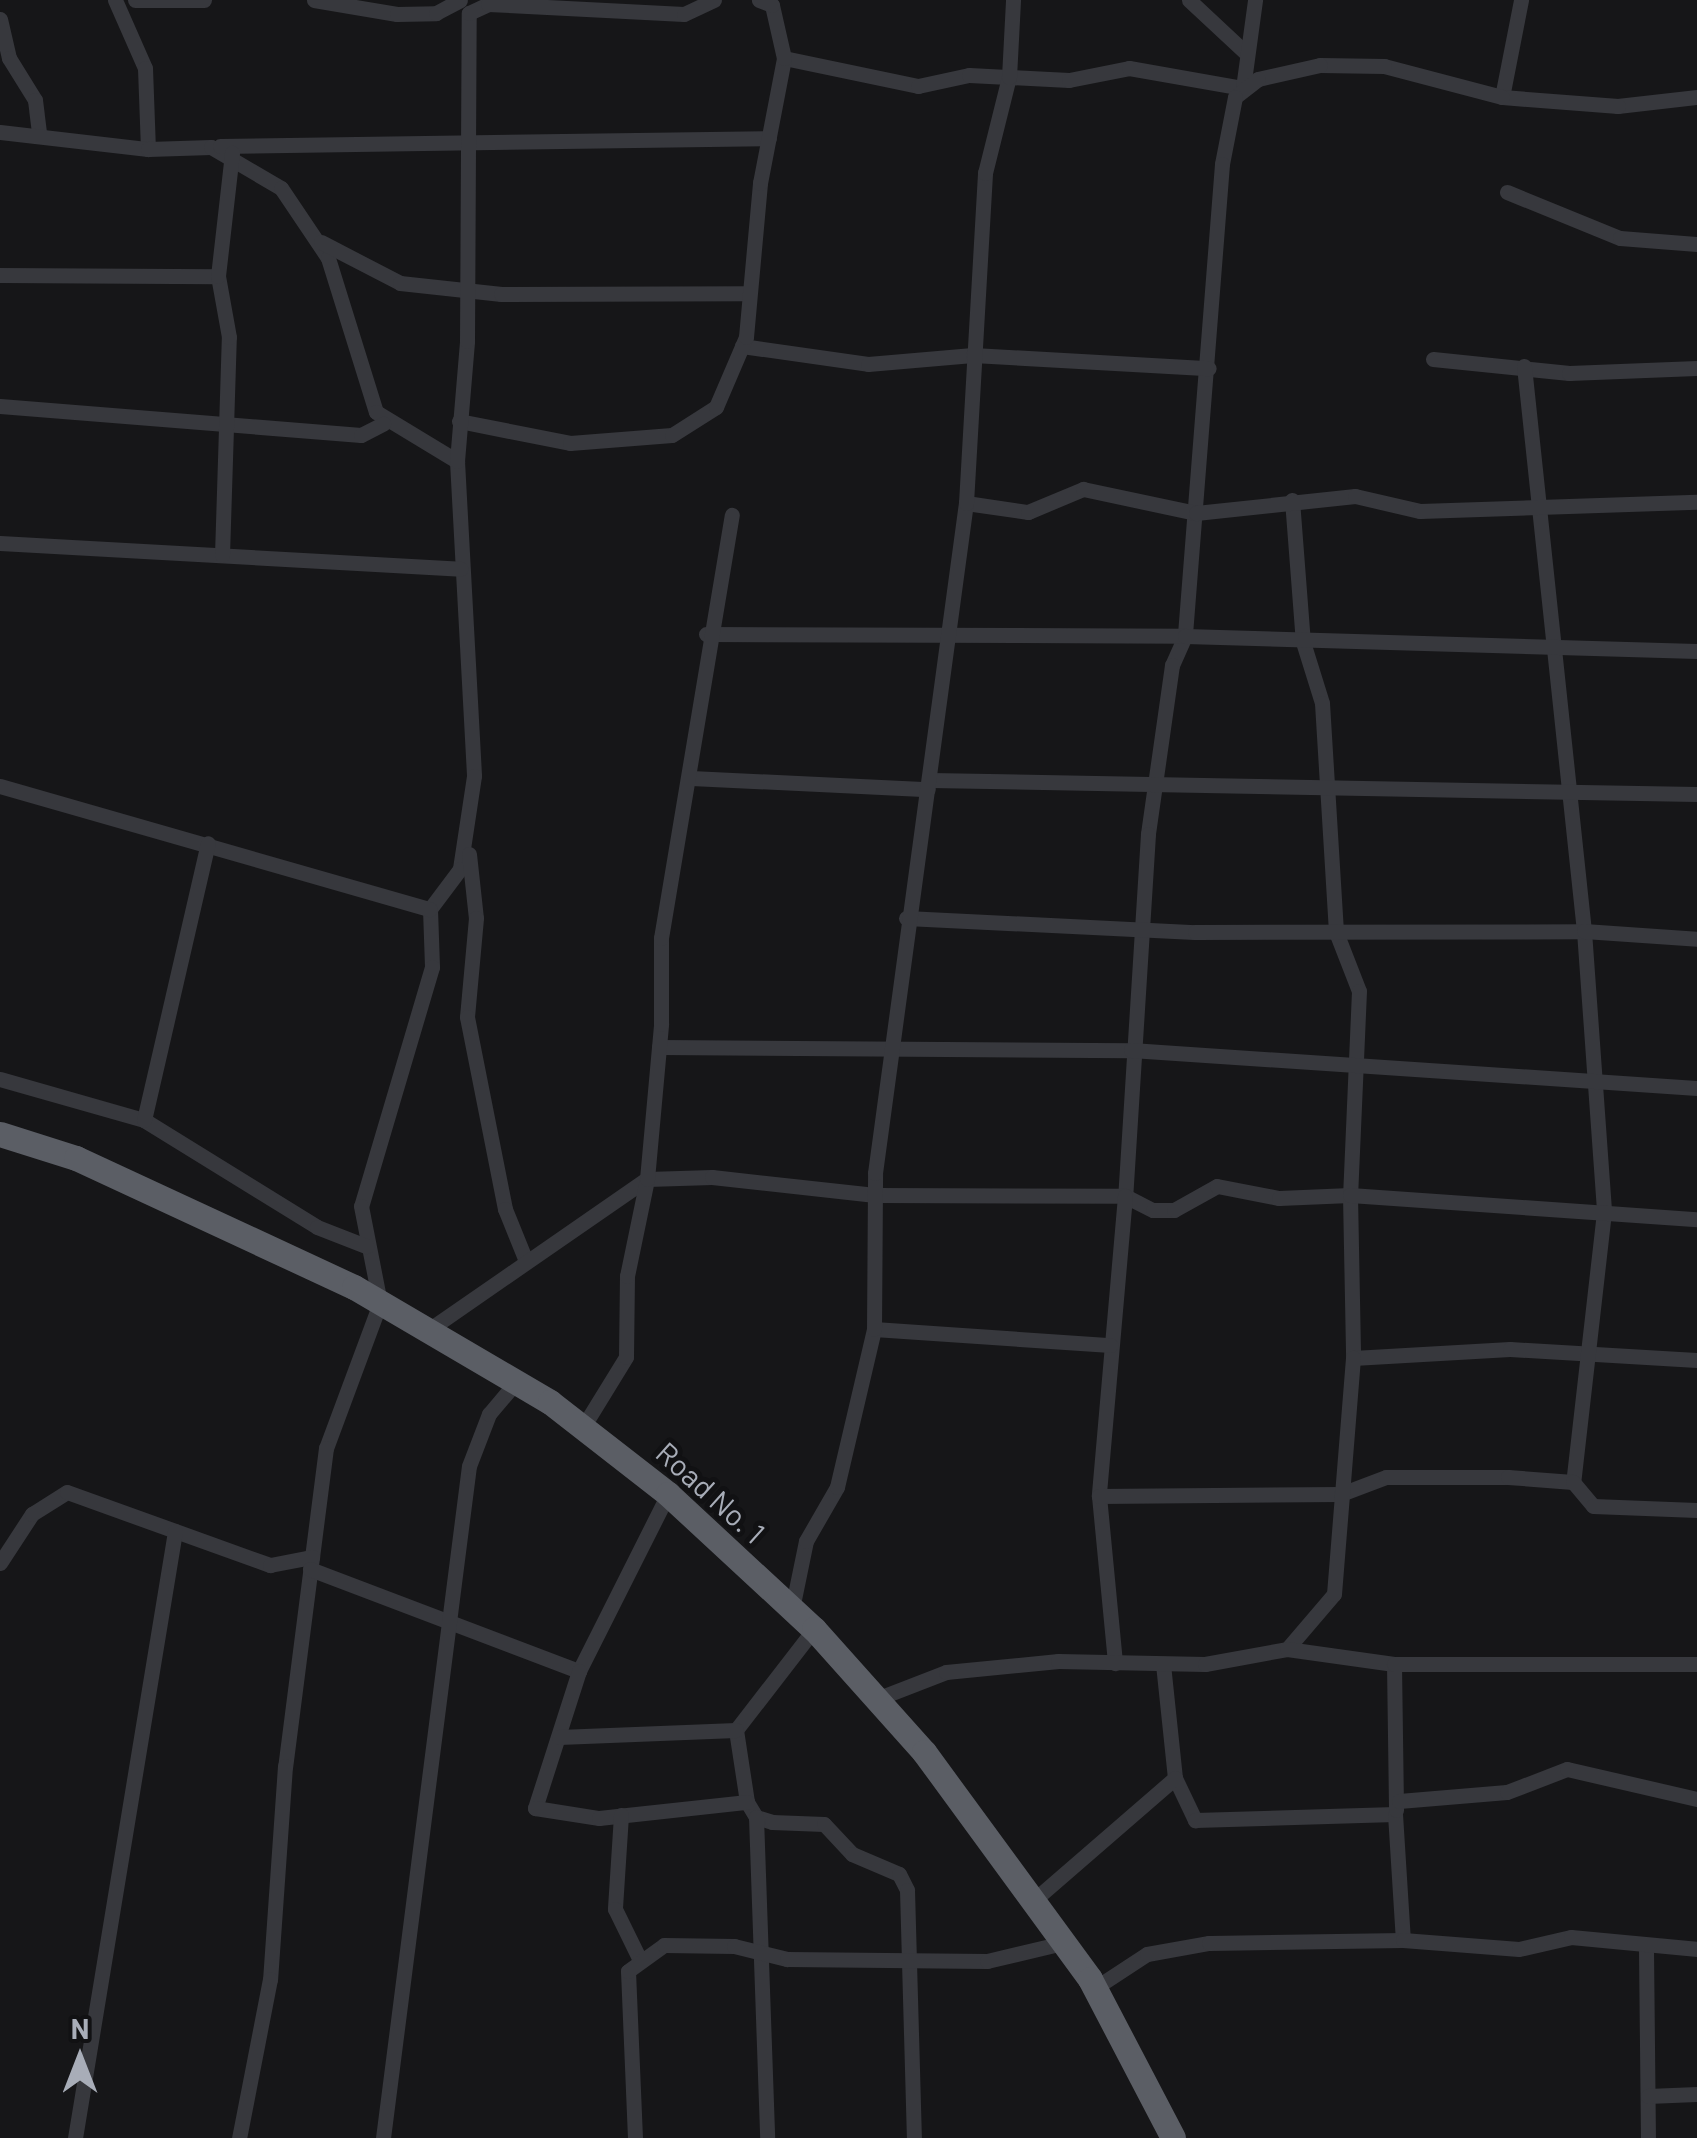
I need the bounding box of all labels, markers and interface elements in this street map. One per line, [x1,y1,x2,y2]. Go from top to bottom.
street label: Road No. 1 [649,1434,773,1550]
north arrow [30,2008,130,2108]
text: N [71,2011,89,2045]

